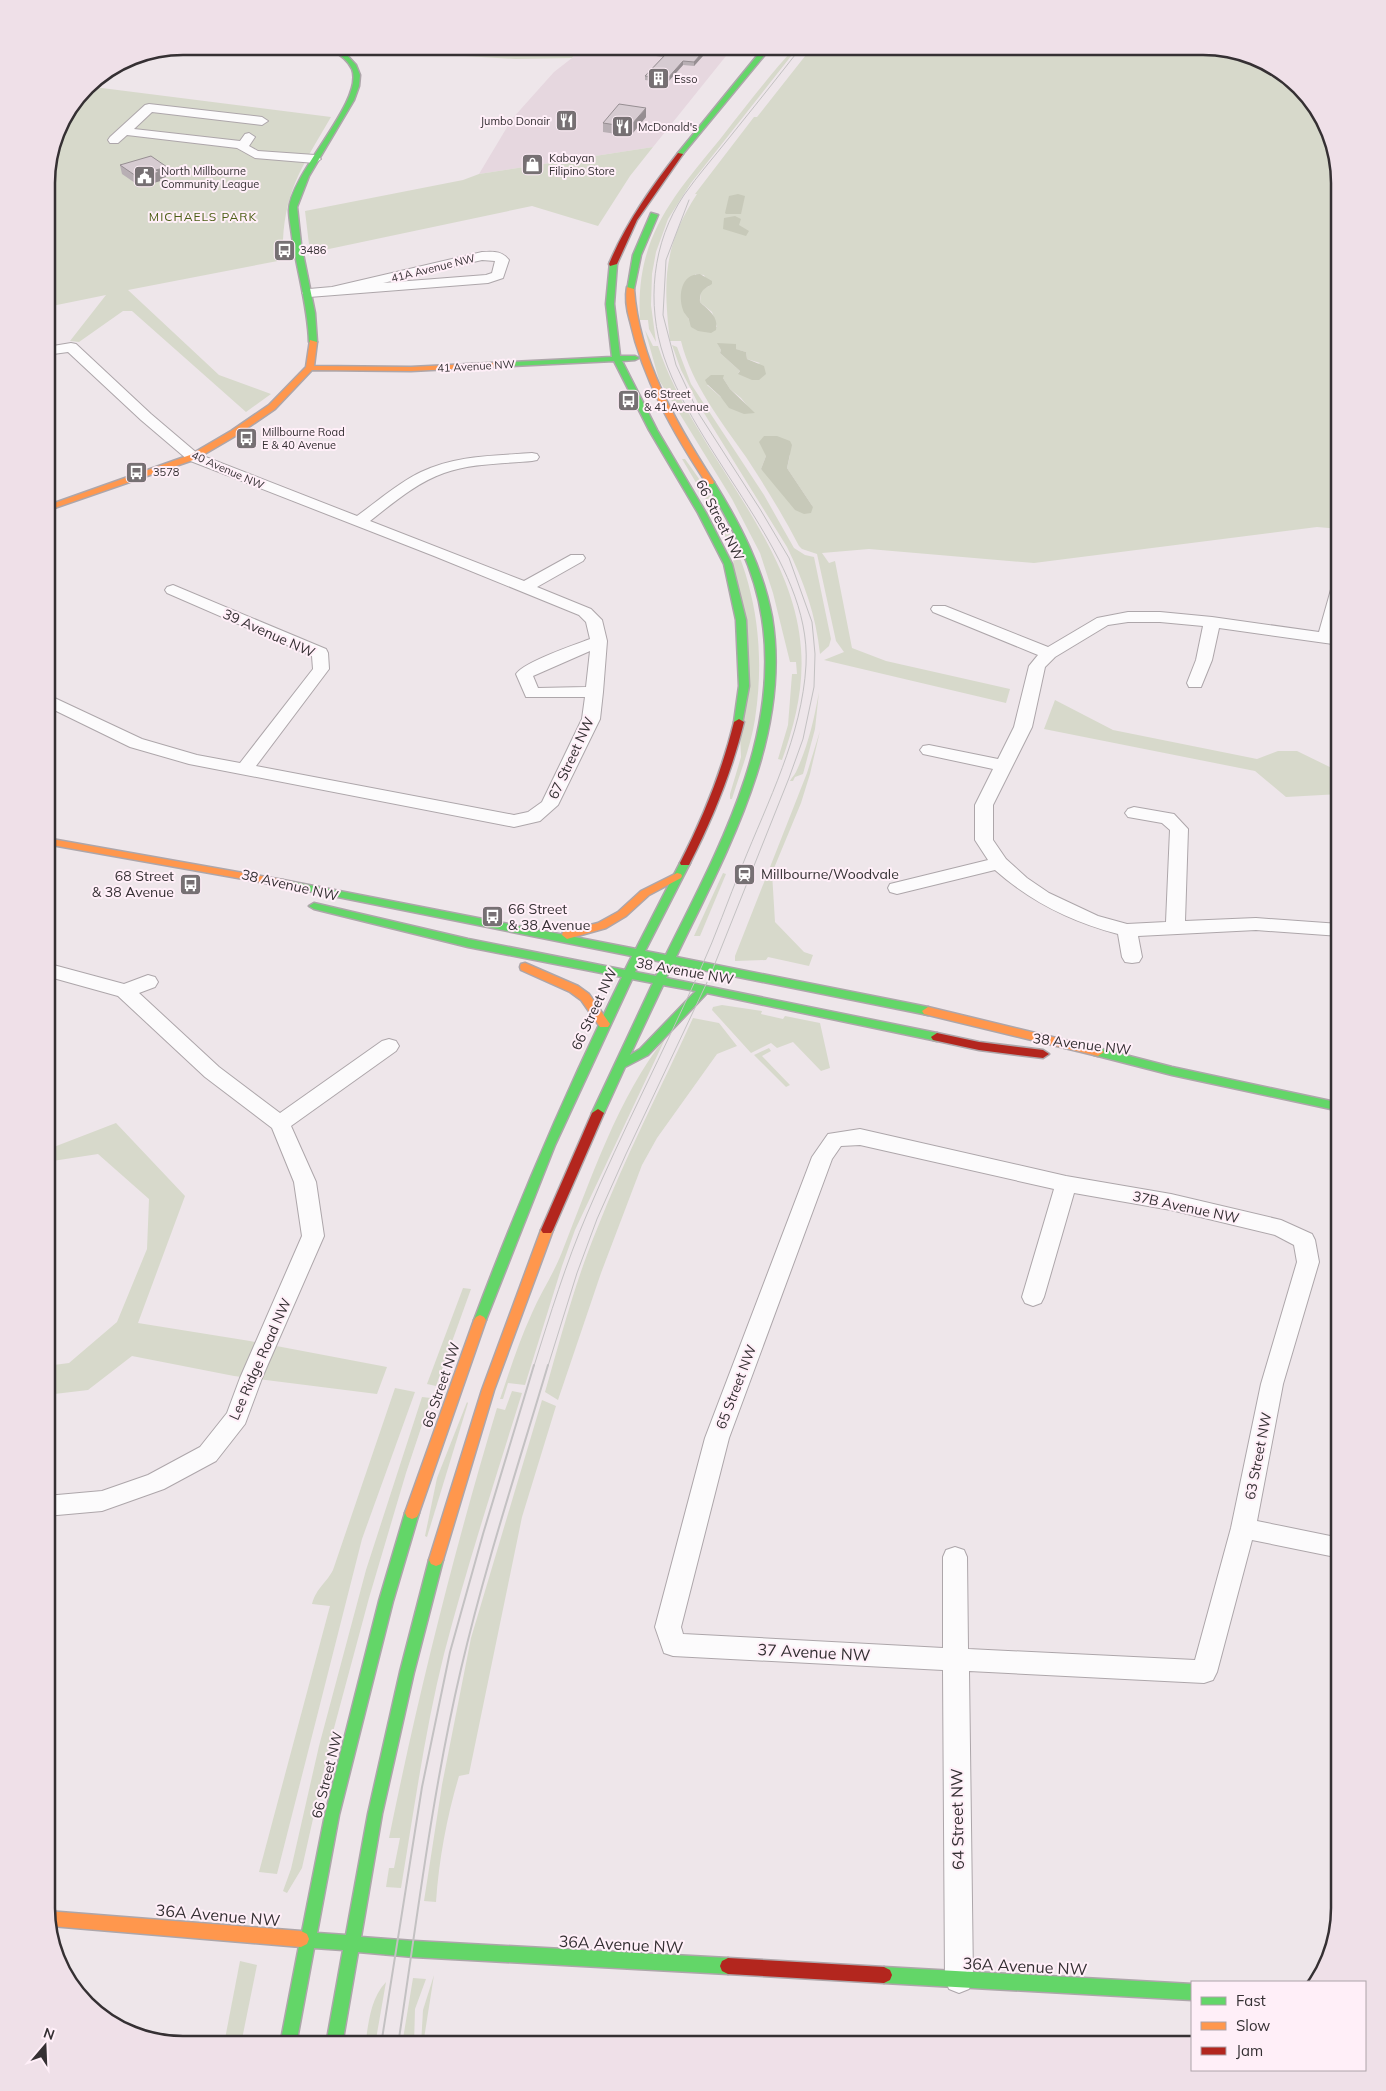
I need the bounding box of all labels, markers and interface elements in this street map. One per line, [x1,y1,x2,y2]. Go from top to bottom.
building icon: Esso [646,67,670,91]
place label: Esso [674,72,698,86]
restaurant icon: Jumbo Donair [554,109,578,133]
place label: Jumbo Donair [480,114,550,128]
restaurant icon: McDonald's [610,115,634,139]
place label: McDonald's [638,120,698,134]
place label: Kabayan Filipino Store [549,151,615,178]
shop icon: Kabayan Filipino Store [521,152,545,176]
place label: North Millbourne Community League [161,164,259,191]
public building icon: North Millbourne Community League [133,165,157,189]
district label: MICHAELS PARK [149,209,257,224]
bus stop icon: 3486 [272,238,296,262]
place label: 3486 [300,243,327,257]
street label: 41A Avenue NW [390,251,476,285]
street label: 41 Avenue NW [437,357,515,375]
place label: 66 Street & 41 Avenue [644,387,709,414]
bus stop icon: 66 Street & 41 Avenue [616,388,640,412]
place label: Millbourne Road E & 40 Avenue [262,425,345,452]
bus stop icon: Millbourne Road E & 40 Avenue [234,426,258,450]
street label: 40 Avenue NW [190,448,266,492]
bus stop icon: 3578 [125,460,149,484]
place label: 3578 [153,465,180,479]
street label: 66 Street NW [692,476,748,564]
street label: 39 Avenue NW [220,605,318,662]
street label: 67 Street NW [544,714,598,802]
station icon: Millbourne/Woodvale [733,862,757,886]
street label: 38 Avenue NW [240,865,341,905]
place label: Millbourne/Woodvale [761,865,899,883]
place label: 68 Street & 38 Avenue [92,867,174,901]
bus stop icon: 68 Street & 38 Avenue [178,872,202,896]
place label: 66 Street & 38 Avenue [508,900,590,934]
bus stop icon: 66 Street & 38 Avenue [480,905,504,929]
street label: 38 Avenue NW [635,954,736,989]
street label: 66 Street NW [567,965,621,1053]
street label: 38 Avenue NW [1032,1029,1133,1059]
street label: 37B Avenue NW [1131,1187,1241,1227]
street label: Lee Ridge Road NW [225,1295,295,1423]
street label: 66 Street NW [418,1340,464,1430]
street label: 65 Street NW [712,1342,760,1432]
street label: 63 Street NW [1241,1410,1275,1501]
street label: 37 Avenue NW [757,1639,871,1665]
street label: 66 Street NW [308,1729,347,1820]
street label: 64 Street NW [946,1768,968,1870]
street label: 36A Avenue NW [155,1900,281,1930]
street label: 36A Avenue NW [558,1931,684,1957]
street label: 36A Avenue NW [962,1953,1088,1979]
legend [1191,1981,1366,2071]
text: Fast [1236,1991,1266,2010]
text: Slow [1236,2016,1270,2035]
north arrow [20,2021,70,2071]
text: N [41,2023,57,2044]
text: Jam [1236,2041,1263,2060]

